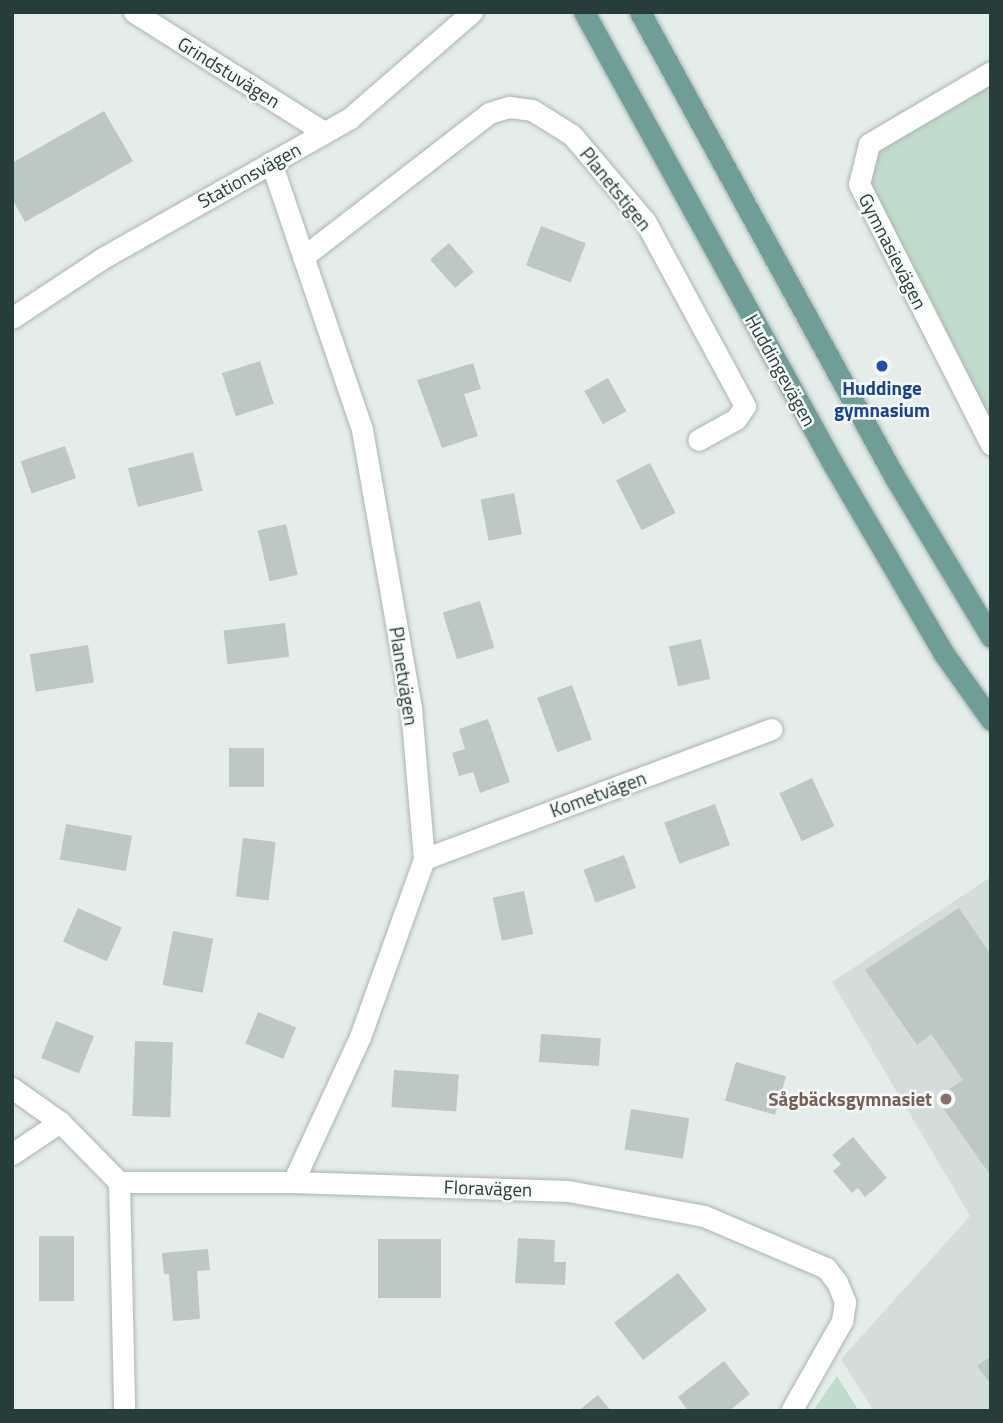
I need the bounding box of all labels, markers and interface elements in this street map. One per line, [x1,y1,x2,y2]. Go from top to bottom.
street label: Grindstuvägen [174,32,284,112]
street label: Stationsvägen [194,137,304,213]
street label: Planetstigen [575,143,657,235]
street label: Gymnasievägen [854,189,932,313]
street label: Huddingevägen [741,310,821,430]
marker: Huddinge gymnasium [874,358,890,374]
place label: Huddinge gymnasium [834,377,930,421]
street label: Planetvägen [385,625,423,727]
street label: Kometvägen [547,766,649,822]
place label: Sågbäcksgymnasiet [768,1088,932,1110]
marker: Sågbäcksgymnasiet [938,1091,954,1107]
street label: Floravägen [443,1175,533,1201]

